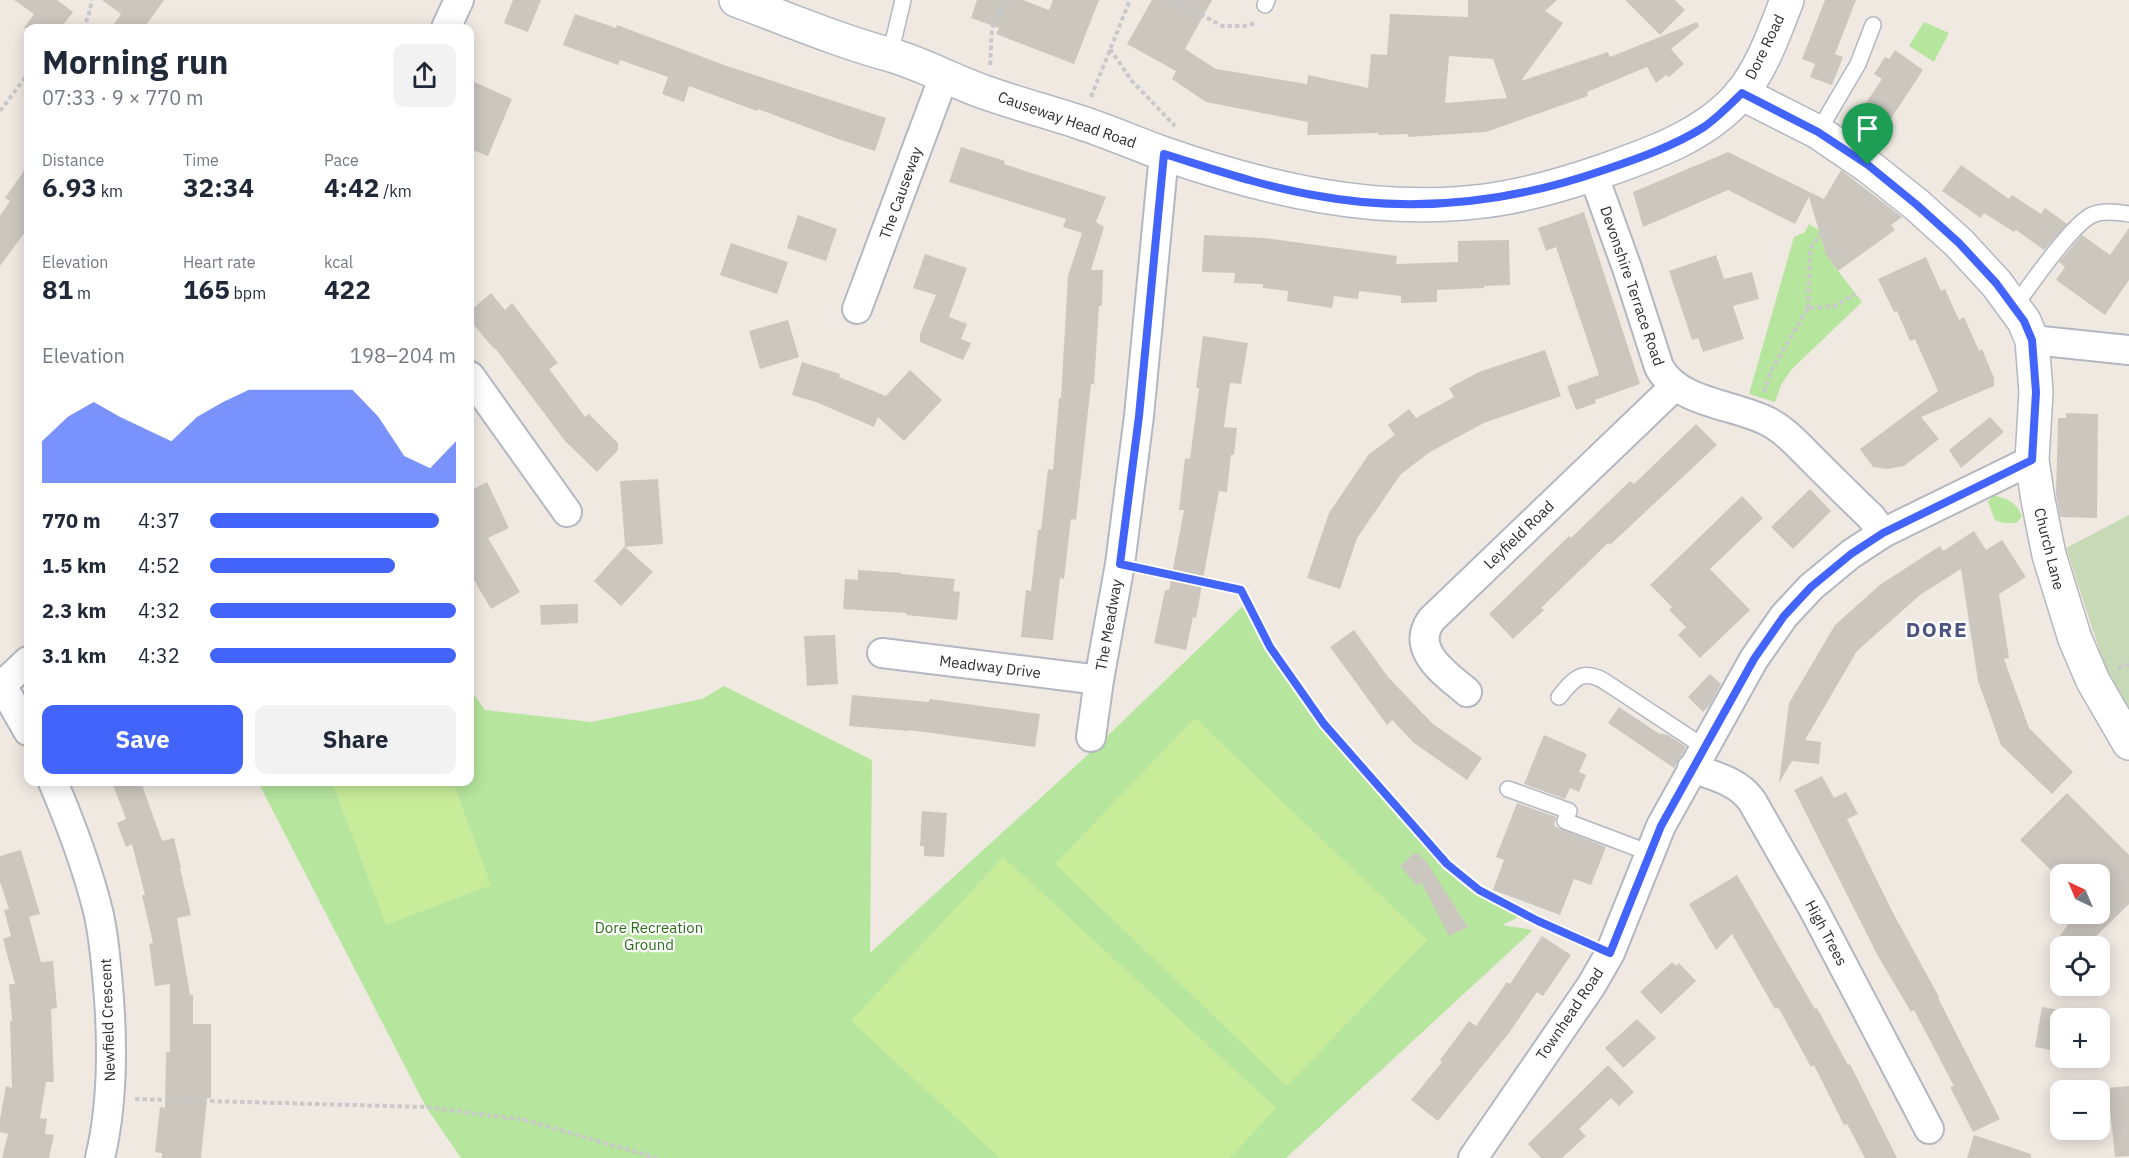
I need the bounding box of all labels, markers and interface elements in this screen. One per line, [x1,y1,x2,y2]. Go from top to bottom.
street label: Dore Road [1741,11,1788,82]
text: Morning run [42,40,228,83]
button: share [393,44,456,107]
text: 07:33 · 9 × 770 m [42,84,203,111]
street label: Causeway Head Road [995,87,1139,152]
pin [1842,103,1893,165]
icon: arrive [1851,112,1884,145]
street label: The Causeway [875,144,926,242]
text: Distance [42,150,104,170]
text: Time [183,150,219,170]
text: Pace [324,150,359,170]
text: 6.93 [42,170,97,204]
text: 32:34 [183,170,254,204]
text: 4:42 [324,170,379,204]
text: km [97,181,123,201]
text: /km [379,181,412,201]
street label: Devonshire Terrace Road [1596,203,1669,368]
text: Elevation [42,252,108,272]
text: Heart rate [183,252,256,272]
text: kcal [324,252,353,272]
text: 81 [42,272,73,306]
text: 165 [183,272,230,306]
text: 422 [324,272,371,306]
text: m [73,283,91,303]
text: bpm [230,283,266,303]
text: Elevation [42,342,125,369]
text: 198–204 m [350,342,456,369]
street label: Leyfield Road [1479,496,1558,573]
street label: Church Lane [2030,506,2069,592]
text: 770 m [42,507,101,534]
text: 4:37 [138,507,180,534]
text: 1.5 km [42,552,106,579]
text: 4:52 [138,552,180,579]
street label: The Meadway [1091,577,1126,672]
text: 2.3 km [42,597,106,624]
text: 4:32 [138,597,180,624]
district label: DORE [1906,615,1968,643]
text: 3.1 km [42,642,106,669]
text: 4:32 [138,642,180,669]
street label: Meadway Drive [938,651,1042,682]
button: Save [42,705,243,774]
button: Share [255,705,456,774]
north arrow [2050,864,2110,924]
map controls [2050,864,2110,1140]
street label: High Trees [1801,897,1852,969]
park label: Dore Recreation Ground [595,918,703,954]
button: locate [2050,936,2110,996]
street label: Newfield Crescent [96,958,119,1082]
street label: Townhead Road [1532,964,1608,1064]
button: + [2050,1008,2110,1068]
button: − [2050,1080,2110,1140]

